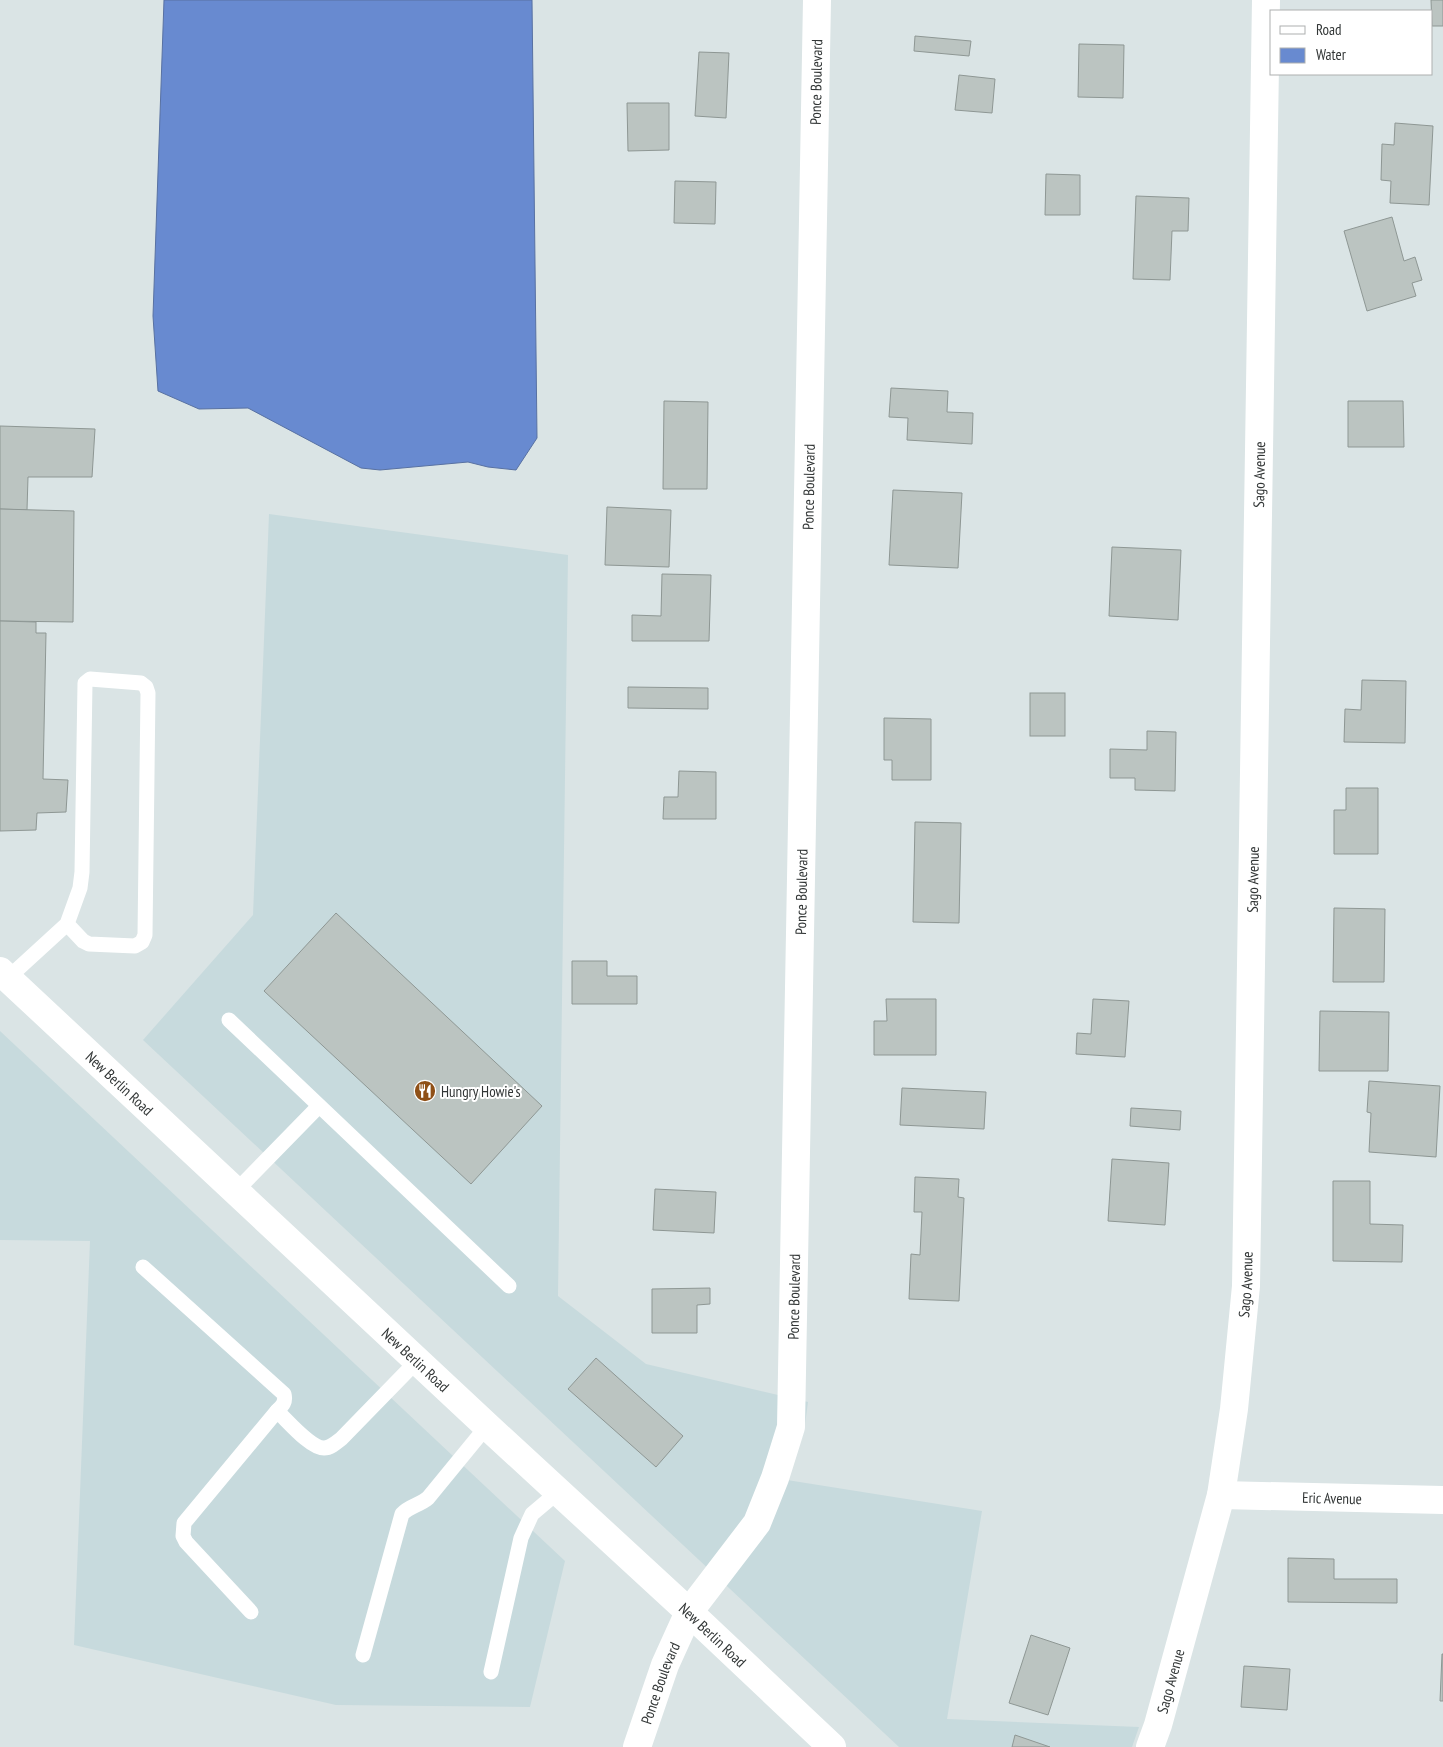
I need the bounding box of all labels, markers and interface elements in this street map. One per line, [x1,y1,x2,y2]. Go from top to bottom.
legend [1270,10,1433,75]
text: Road [1316,20,1342,39]
street label: Ponce Boulevard [805,39,826,125]
text: Water [1316,45,1347,64]
street label: Sago Avenue [1249,441,1269,508]
street label: Ponce Boulevard [798,444,818,530]
street label: Sago Avenue [1242,846,1262,913]
street label: Ponce Boulevard [790,849,811,935]
street label: New Berlin Road [82,1047,158,1119]
restaurant icon: Hungry Howie's [413,1079,437,1103]
place label: Hungry Howie's [441,1082,521,1101]
street label: Sago Avenue [1233,1251,1256,1318]
street label: Ponce Boulevard [783,1254,804,1340]
street label: New Berlin Road [378,1323,453,1396]
street label: Eric Avenue [1302,1487,1362,1508]
street label: New Berlin Road [675,1598,751,1671]
street label: Ponce Boulevard [636,1639,684,1726]
street label: Sago Avenue [1152,1647,1188,1715]

